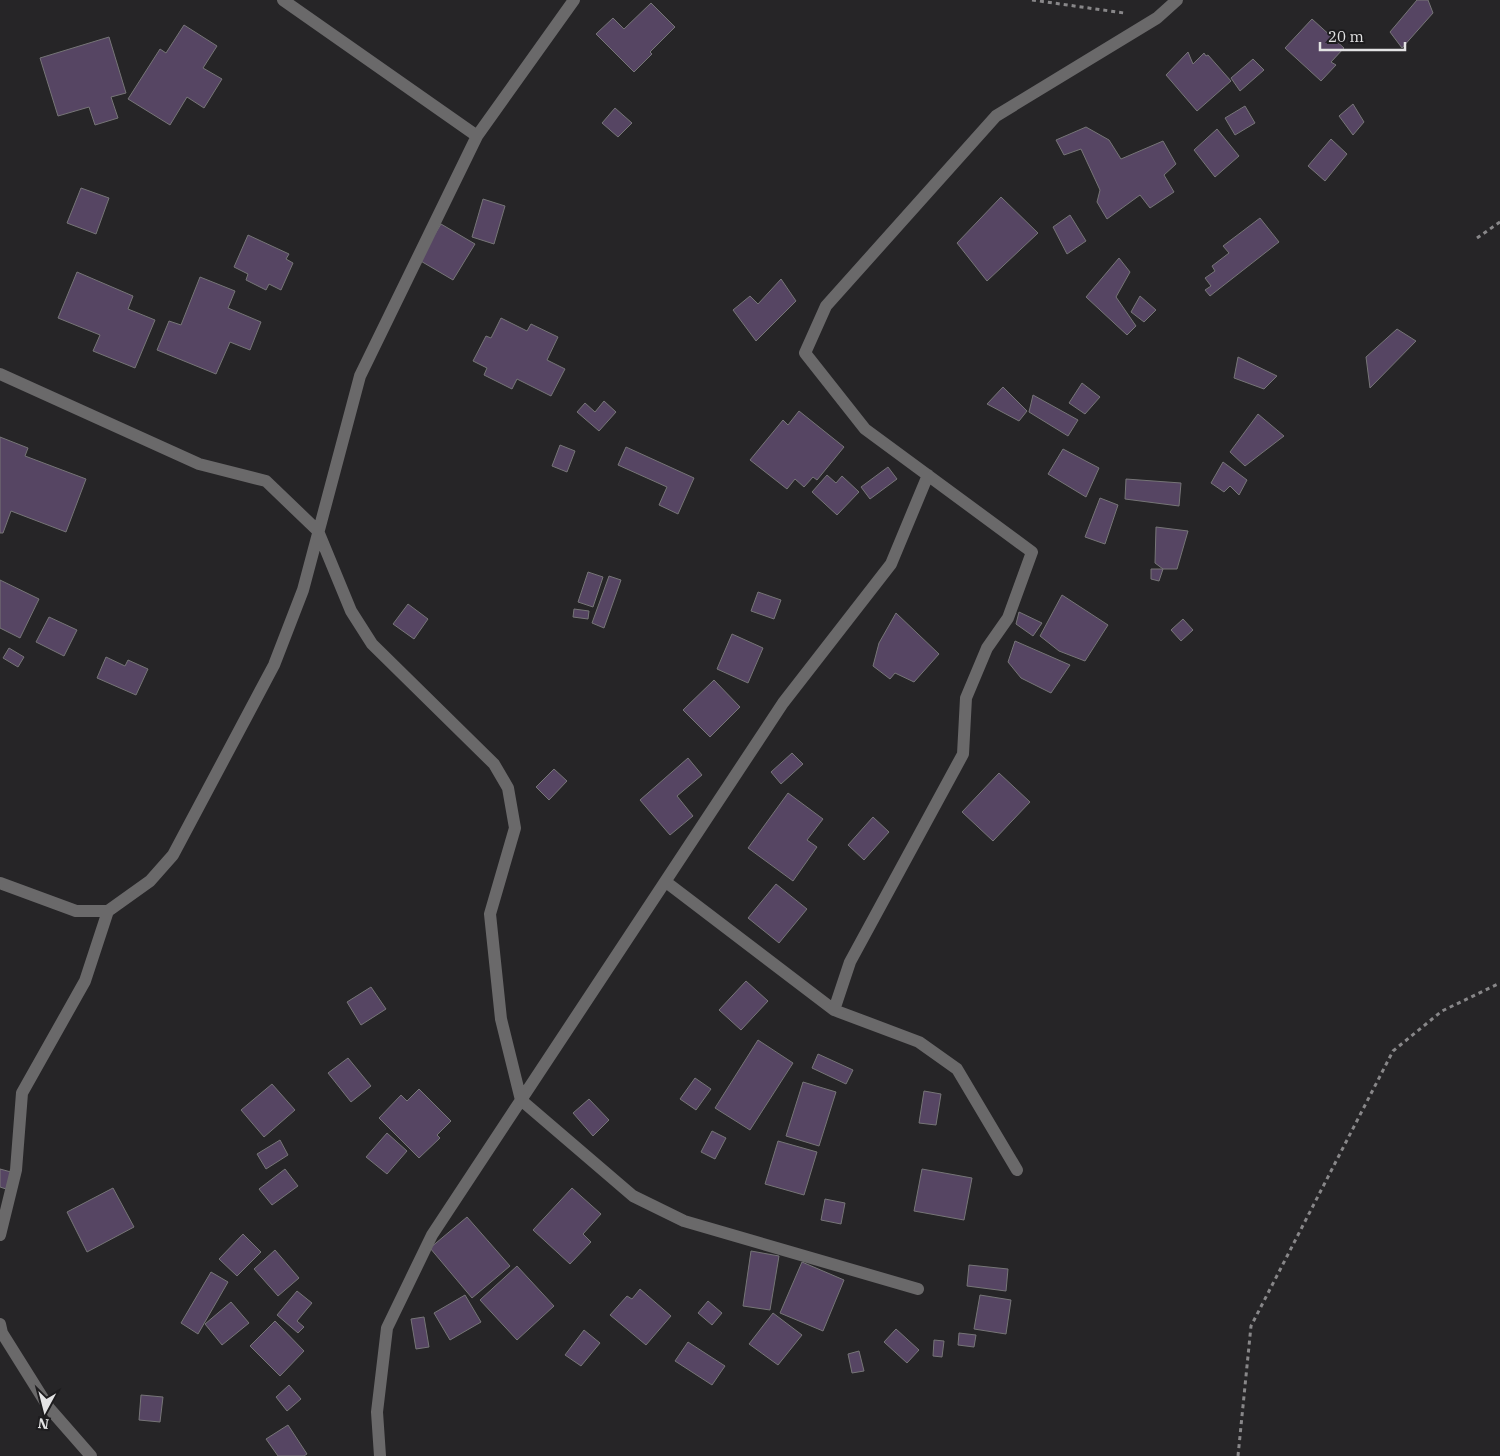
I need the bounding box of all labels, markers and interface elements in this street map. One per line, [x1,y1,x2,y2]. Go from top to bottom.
scale bar [1320,20,1405,52]
text: 20 m [1328,27,1364,46]
north arrow [20,1386,70,1436]
text: N [37,1414,50,1434]

